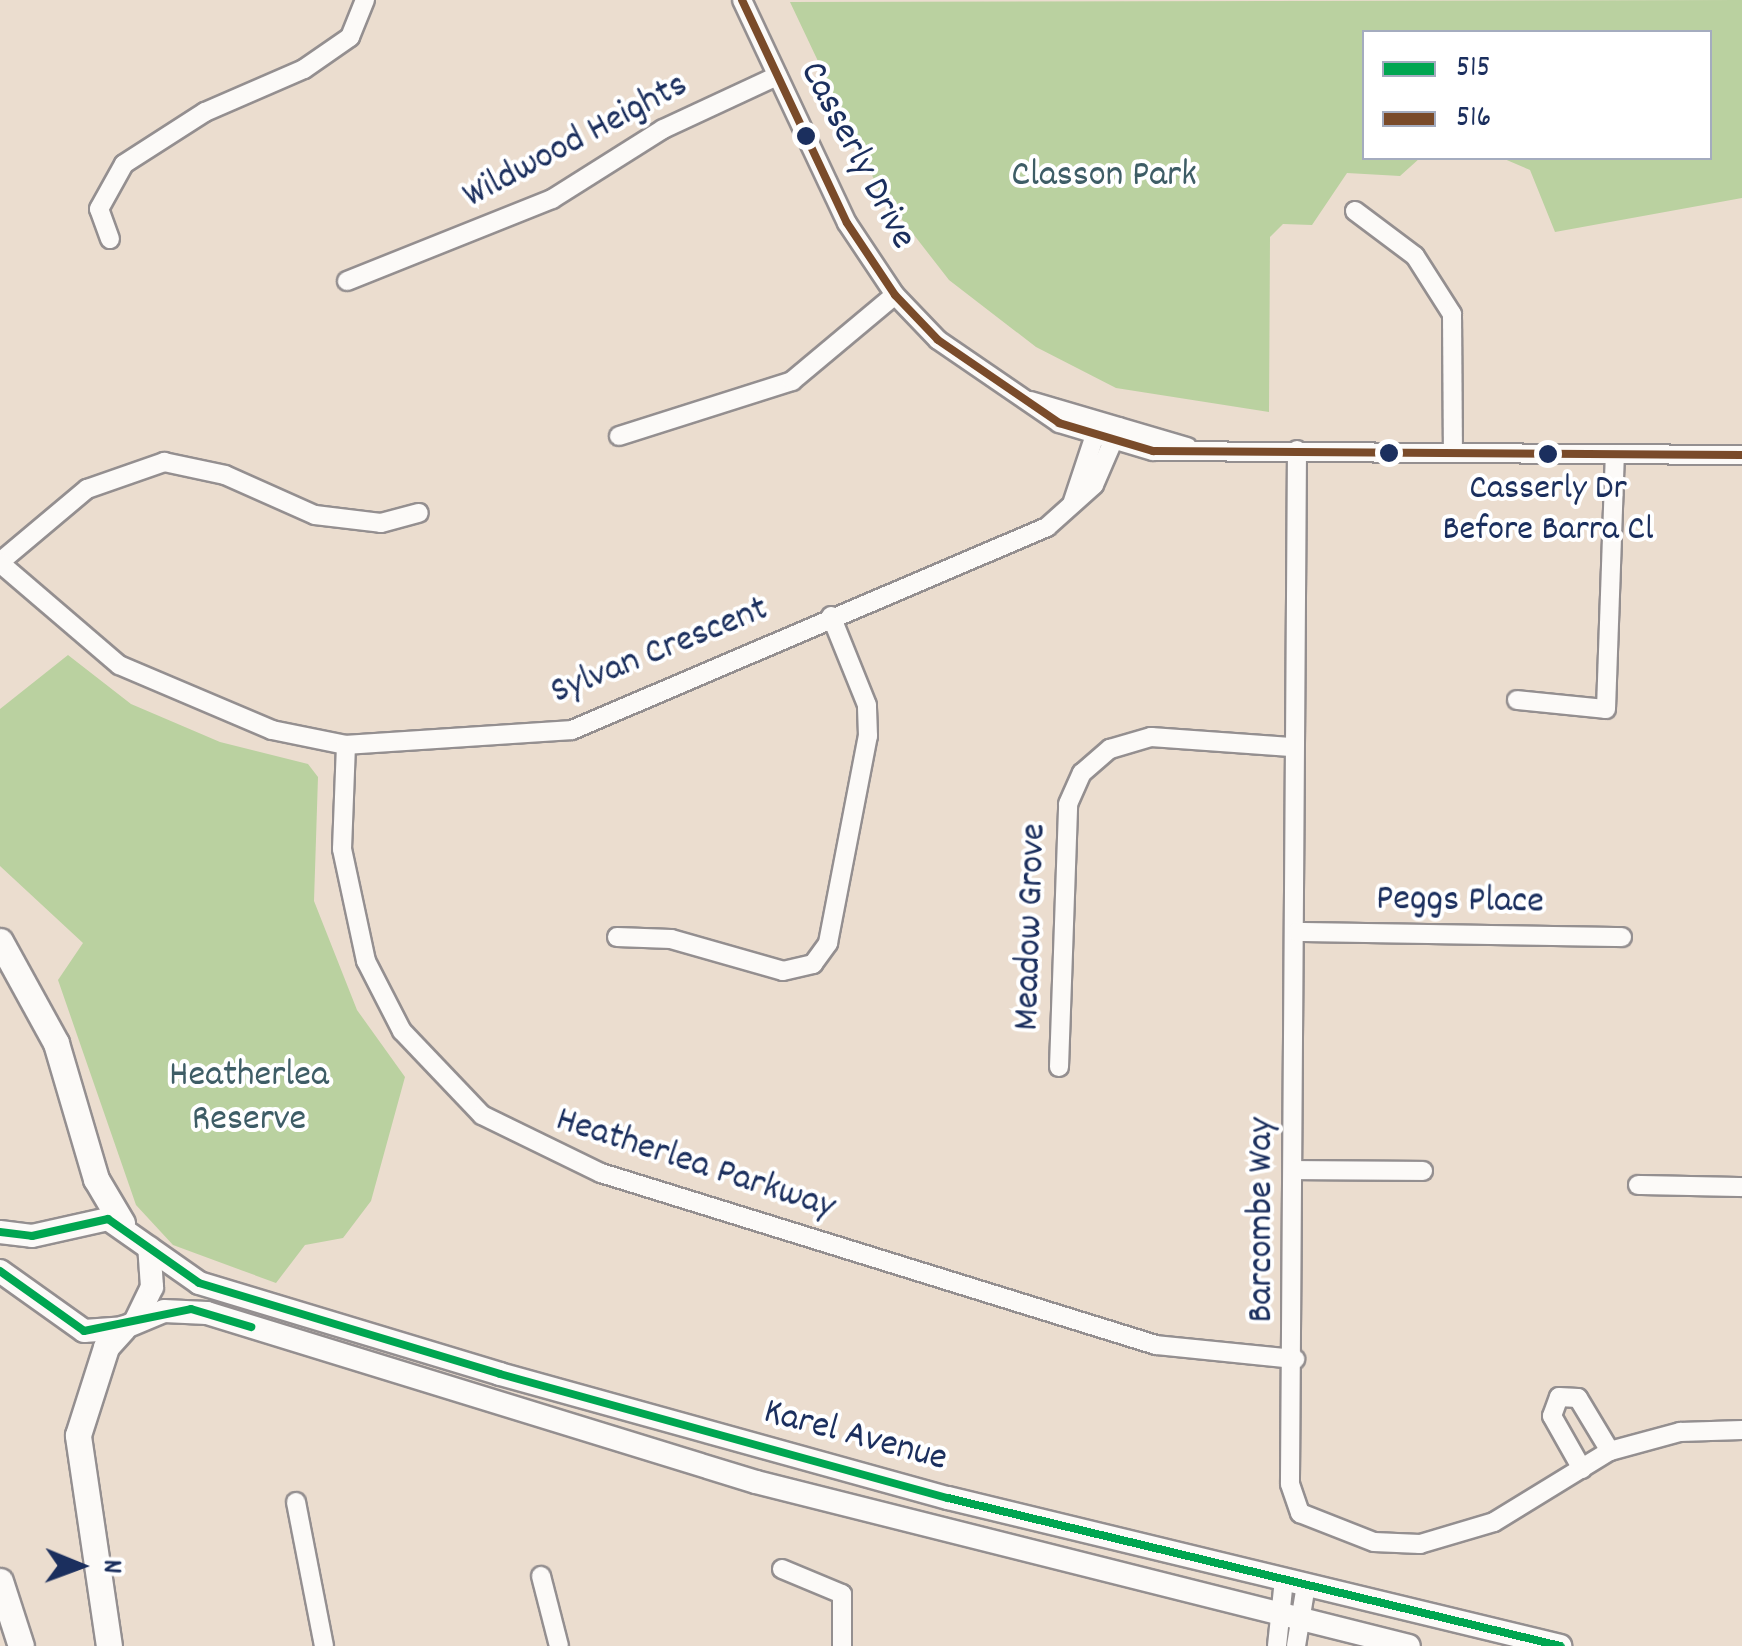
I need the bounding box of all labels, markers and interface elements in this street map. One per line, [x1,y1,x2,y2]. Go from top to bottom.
legend [1362,30,1712,160]
text: 515 [1456,48,1490,91]
street label: Casserly Drive [788,54,924,258]
street label: Wildwood Heights [456,64,696,220]
text: 516 [1456,98,1491,141]
unlabelled marker [796,126,816,146]
park label: Classon Park [1011,154,1197,200]
unlabelled marker [1379,443,1399,463]
marker: Casserly Dr Before Barra Cl [1538,444,1558,464]
place label: Casserly Dr Before Barra Cl [1442,468,1654,553]
street label: Sylvan Crescent [545,588,775,716]
street label: Meadow Grove [1006,823,1058,1031]
street label: Peggs Place [1376,878,1544,926]
park label: Heatherlea Reserve [169,1054,329,1144]
street label: Heatherlea Parkway [550,1098,840,1232]
street label: Barcombe Way [1240,1117,1286,1323]
street label: Karel Avenue [758,1391,952,1483]
north arrow [30,1516,130,1616]
text: N [90,1559,130,1574]

